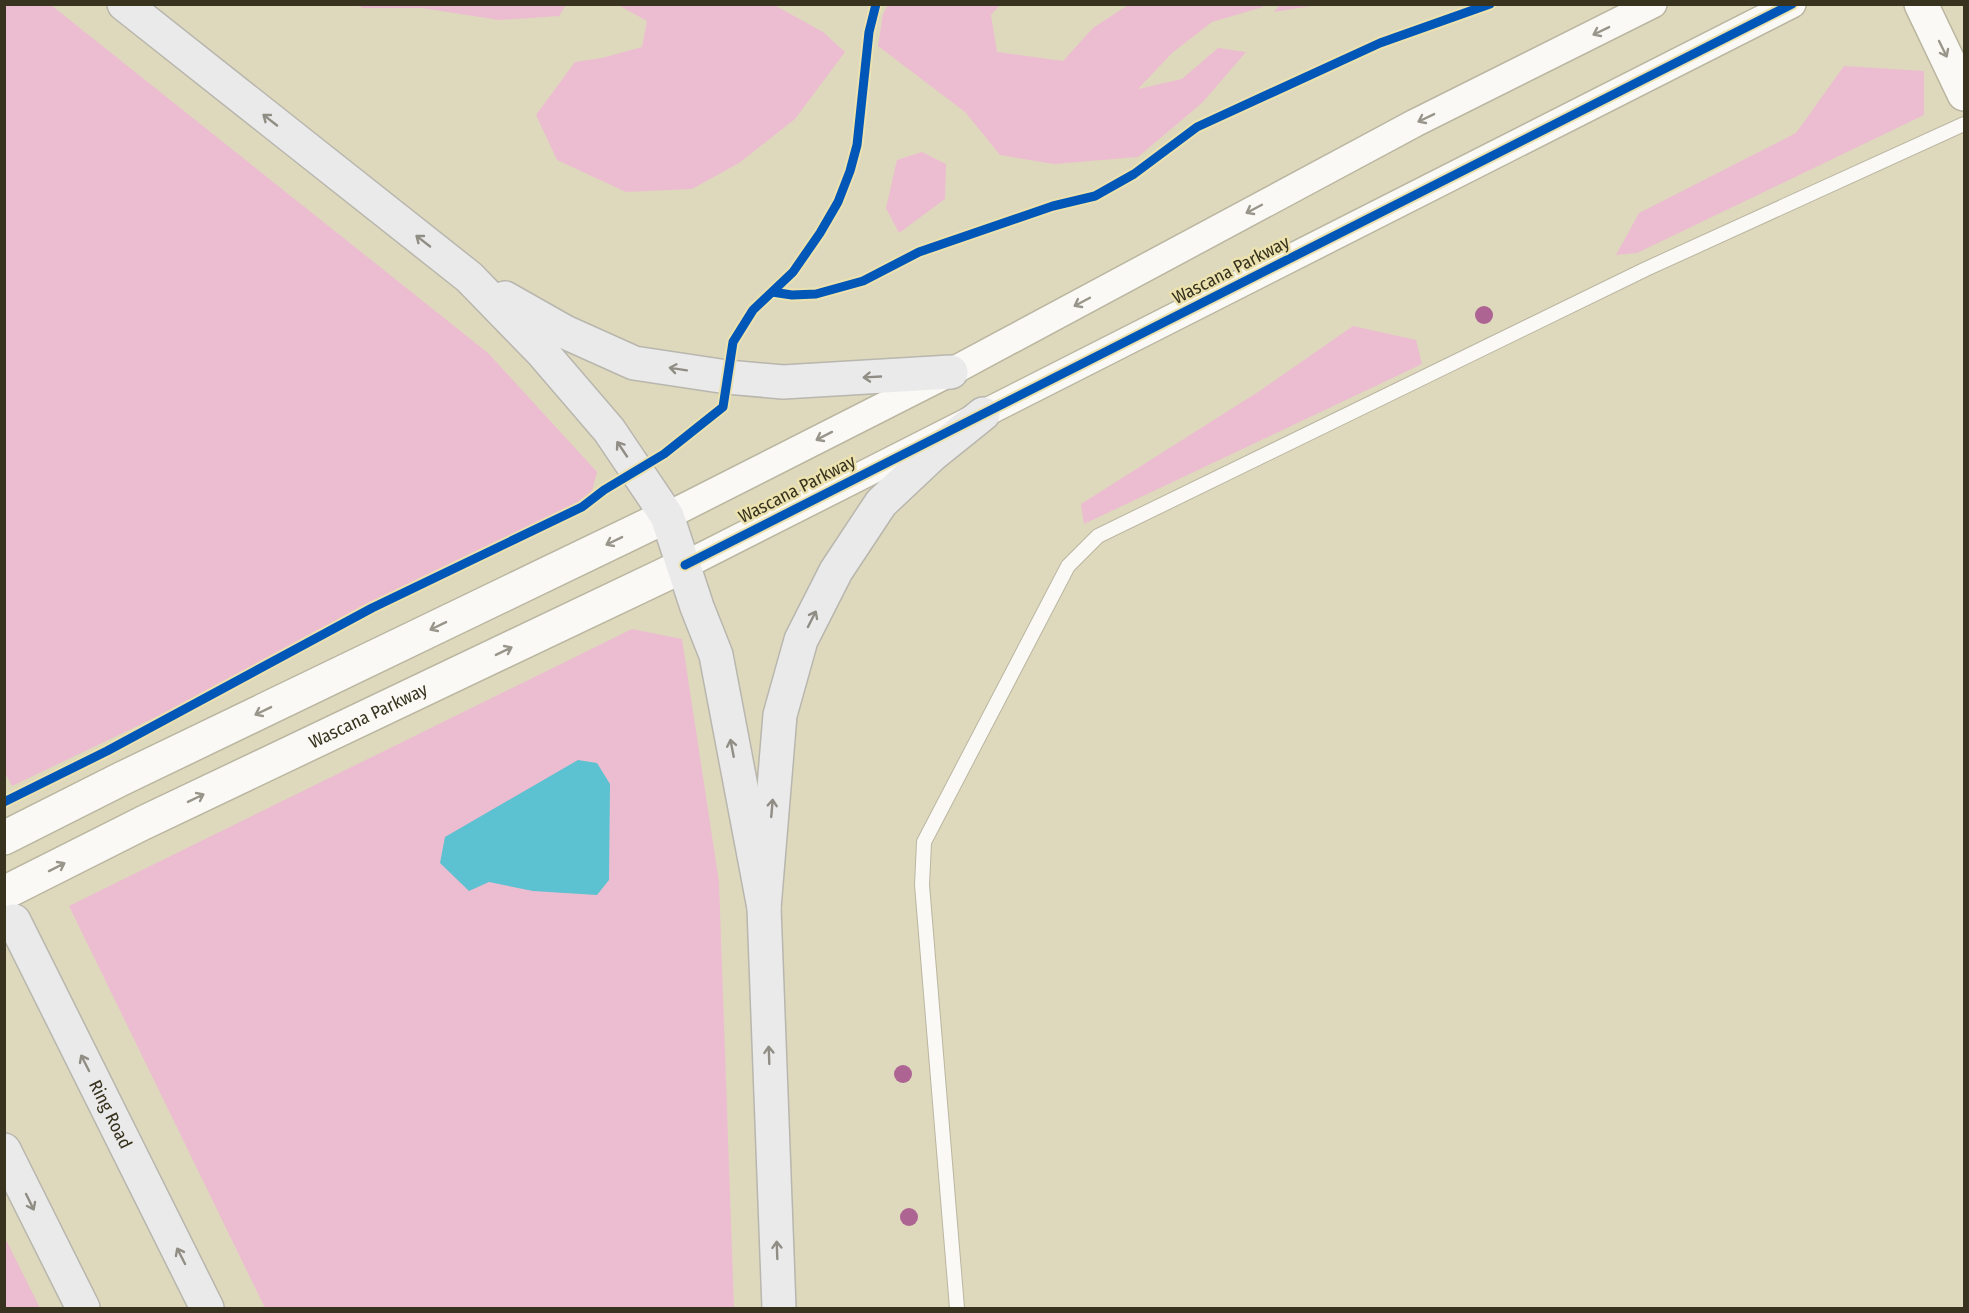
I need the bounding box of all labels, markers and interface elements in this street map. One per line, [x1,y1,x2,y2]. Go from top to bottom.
one-way arrow [1592,25,1610,37]
one-way arrow [1938,40,1949,58]
one-way arrow [1418,112,1436,124]
one-way arrow [262,113,278,126]
one-way arrow [1245,204,1263,216]
street label: Wascana Parkway [1169,231,1293,309]
one-way arrow [415,234,431,247]
one-way arrow [1074,297,1092,308]
one-way arrow [668,364,688,375]
one-way arrow [862,371,882,382]
one-way arrow [815,431,833,443]
one-way arrow [616,441,629,458]
street label: Wascana Parkway [735,450,859,528]
one-way arrow [606,535,623,547]
one-way arrow [806,611,818,628]
one-way arrow [430,620,448,632]
one-way arrow [495,644,513,656]
street label: Wascana Parkway [305,678,431,753]
one-way arrow [254,705,272,717]
one-way arrow [726,739,737,758]
one-way arrow [186,792,204,804]
one-way arrow [767,799,778,819]
one-way arrow [47,861,65,872]
one-way arrow [764,1046,775,1066]
one-way arrow [78,1054,90,1072]
street label: Ring Road [84,1076,137,1152]
one-way arrow [25,1193,37,1211]
one-way arrow [771,1241,782,1261]
one-way arrow [175,1248,186,1266]

